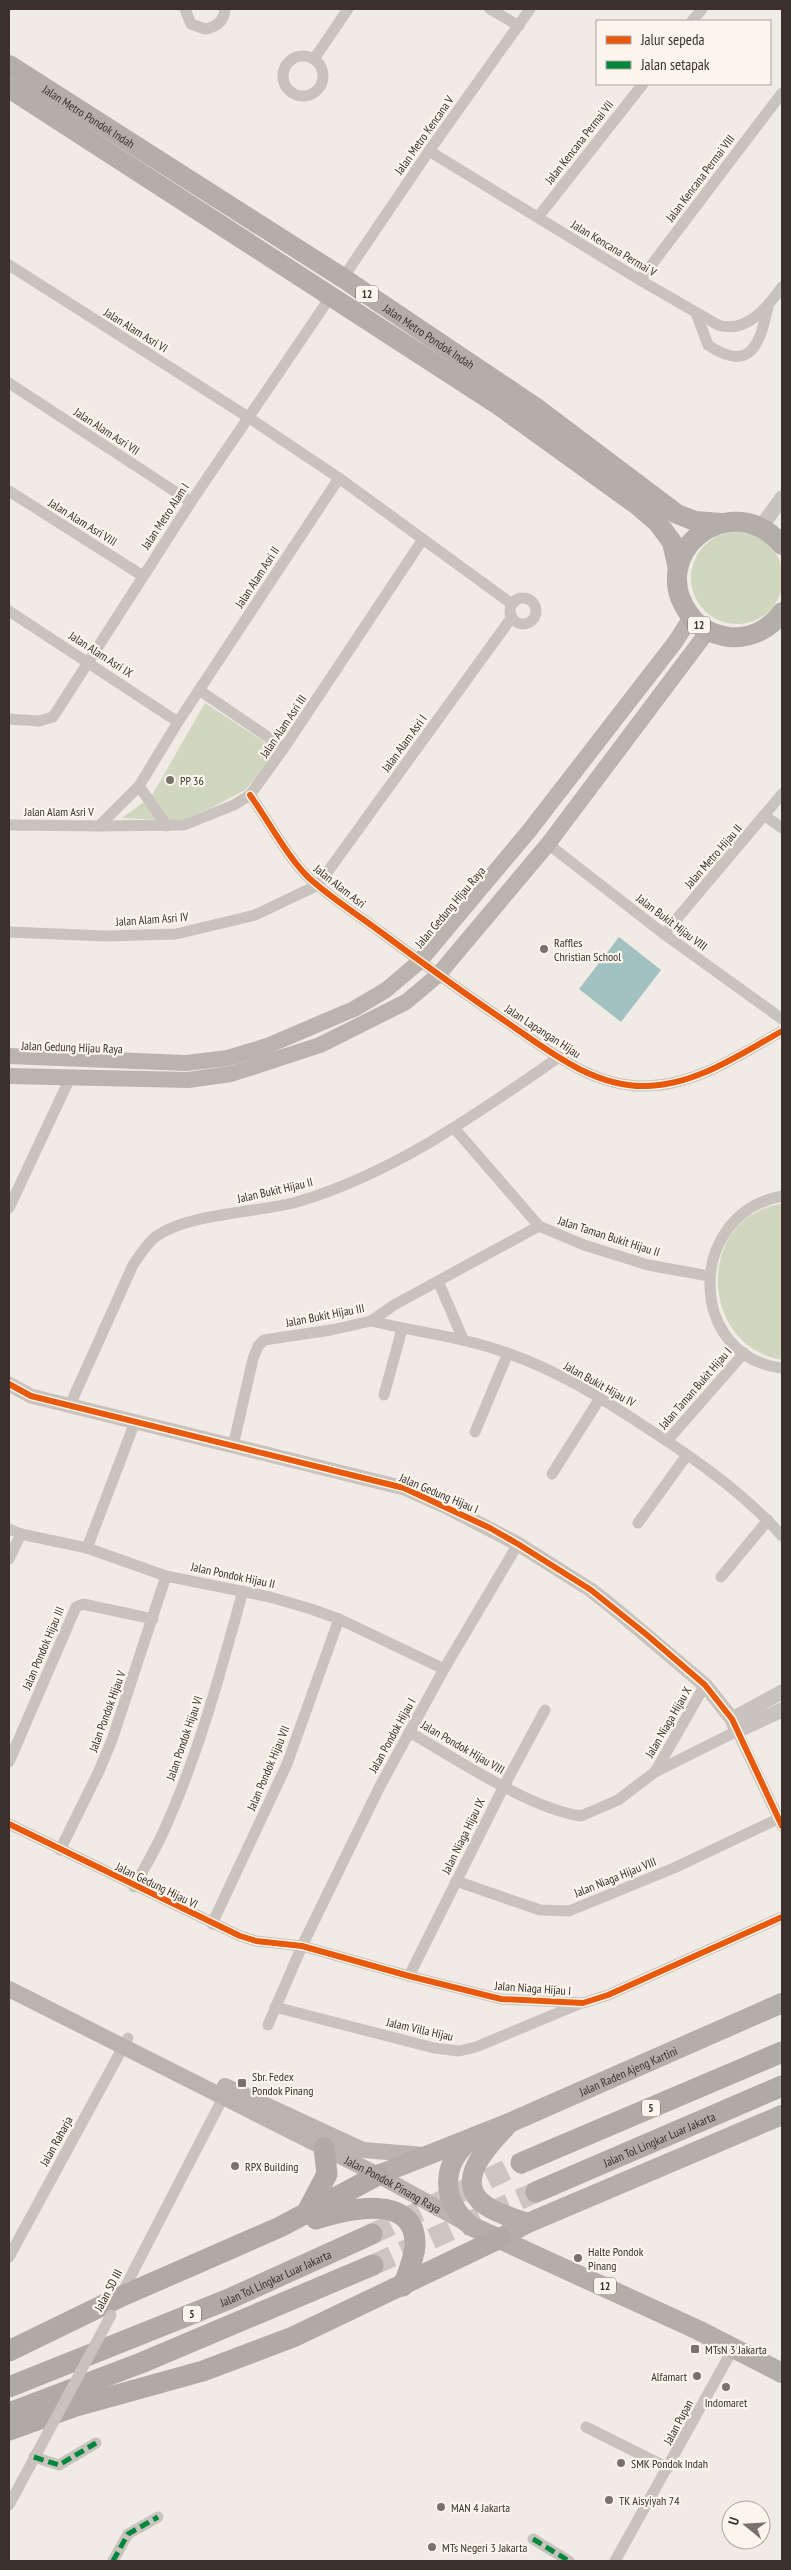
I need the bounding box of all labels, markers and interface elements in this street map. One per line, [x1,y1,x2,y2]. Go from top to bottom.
legend [596,20,771,85]
text: Jalur sepeda [640,30,704,49]
text: Jalan setapak [640,55,710,74]
street label: Jalan Metro Pondok Indah [39,81,138,151]
street label: Jalan Metro Kencana V [391,92,457,178]
street label: Jalan Kencana Permai VII [541,97,616,188]
street label: Jalan Kencana Permai VIII [662,131,738,225]
street label: Jalan Kencana Permai V [568,216,660,280]
road number: 12 [356,286,378,302]
street label: Jalan Metro Pondok Indah [380,299,478,372]
street label: Jalan Alam Asri VI [101,304,171,356]
street label: Jalan Alam Asri VII [71,404,143,458]
street label: Jalan Metro Alam I [137,480,192,553]
street label: Jalan Alam Asri VIII [45,494,120,549]
street label: Jalan Alam Asri II [231,544,282,611]
road number: 12 [688,616,710,634]
street label: Jalan Alam Asri IX [65,627,136,680]
street label: Jalan Alam Asri III [256,692,310,761]
street label: Jalan Alam Asri I [378,711,430,775]
place label: PP 36 [180,773,204,788]
marker: PP 36 [164,774,176,786]
street label: Jalan Alam Asri V [23,804,94,819]
street label: Jalan Metro Hijau II [681,821,745,892]
street label: Jalan Alam Asri [310,860,369,911]
street label: Jalan Gedung Hijau Raya [411,863,488,951]
street label: Jalan Bukit Hijau VIII [633,890,710,954]
street label: Jalan Alam Asri IV [114,909,189,929]
place label: Raffles Christian School [554,935,621,964]
marker: Raffles Christian School [538,943,550,955]
street label: Jalan Lapangan Hijau [501,1000,584,1061]
street label: Jalan Gedung Hijau Raya [20,1038,123,1056]
street label: Jalan Bukit Hijau II [235,1174,314,1206]
street label: Jalan Taman Bukit Hijau II [555,1212,662,1260]
street label: Jalan Bukit Hijau III [284,1300,366,1330]
street label: Jalan Taman Bukit Hijau I [655,1344,735,1433]
street label: Jalan Bukit Hijau IV [561,1358,639,1410]
street label: Jalan Gedung Hijau I [396,1469,481,1516]
street label: Jalan Pondok Hijau II [189,1559,276,1591]
street label: Jalan Pondok Hijau III [18,1604,67,1693]
street label: Jalan Pondok Hijau V [85,1668,129,1755]
street label: Jalan Niaga Hijau X [641,1684,694,1761]
street label: Jalan Pondok Hijau VI [162,1694,205,1783]
street label: Jalan Pondok Hijau I [365,1695,419,1776]
street label: Jalan Pondok Hijau VIII [418,1717,507,1777]
street label: Jalan Pondok Hijau VII [243,1723,293,1814]
street label: Jalan Niaga Hijau IX [438,1796,488,1877]
street label: Jalan Niaga Hijau VIII [571,1854,658,1901]
street label: Jalan Gedung Hijau VI [113,1858,201,1911]
street label: Jalan Niaga Hijau I [493,1978,572,1998]
street label: Jalam Villa Hijau [384,2014,455,2044]
street label: Jalan Raden Ajeng Kartini [576,2043,679,2099]
place label: Sbr. Fedex Pondok Pinang [252,2069,313,2098]
marker: Sbr. Fedex Pondok Pinang [236,2077,248,2089]
road number: 5 [642,2100,660,2116]
street label: Jalan Tol Lingkar Luar Jakarta [600,2108,718,2170]
street label: Jalan Raharja [36,2113,76,2169]
street label: Jalan Pondok Pinang Raya [342,2152,444,2216]
place label: RPX Building [245,2159,299,2174]
marker: RPX Building [229,2160,241,2172]
place label: Halte Pondok Pinang [588,2244,644,2273]
street label: Jalan Tol Lingkar Luar Jakarta [217,2246,334,2310]
marker: Halte Pondok Pinang [572,2252,584,2264]
street label: Jalan SD III [90,2266,125,2314]
road number: 12 [594,2278,616,2294]
road number: 5 [183,2306,201,2322]
place label: MTsN 3 Jakarta [705,2342,767,2357]
marker: MTsN 3 Jakarta [689,2343,701,2355]
place label: Alfamart [651,2369,688,2384]
marker: Alfamart [691,2370,703,2382]
marker: Indomaret [720,2381,732,2393]
place label: Indomaret [705,2395,748,2410]
street label: Jalan Pupan [659,2397,696,2448]
place label: SMK Pondok Indah [631,2456,708,2471]
marker: SMK Pondok Indah [615,2457,627,2469]
place label: TK Aisyiyah 74 [619,2493,680,2508]
marker: TK Aisyiyah 74 [603,2494,615,2506]
place label: MAN 4 Jakarta [451,2500,510,2515]
north arrow [721,2500,771,2550]
marker: MAN 4 Jakarta [435,2501,447,2513]
text: U [724,2515,743,2527]
place label: MTs Negeri 3 Jakarta [442,2540,527,2555]
marker: MTs Negeri 3 Jakarta [426,2541,438,2553]

